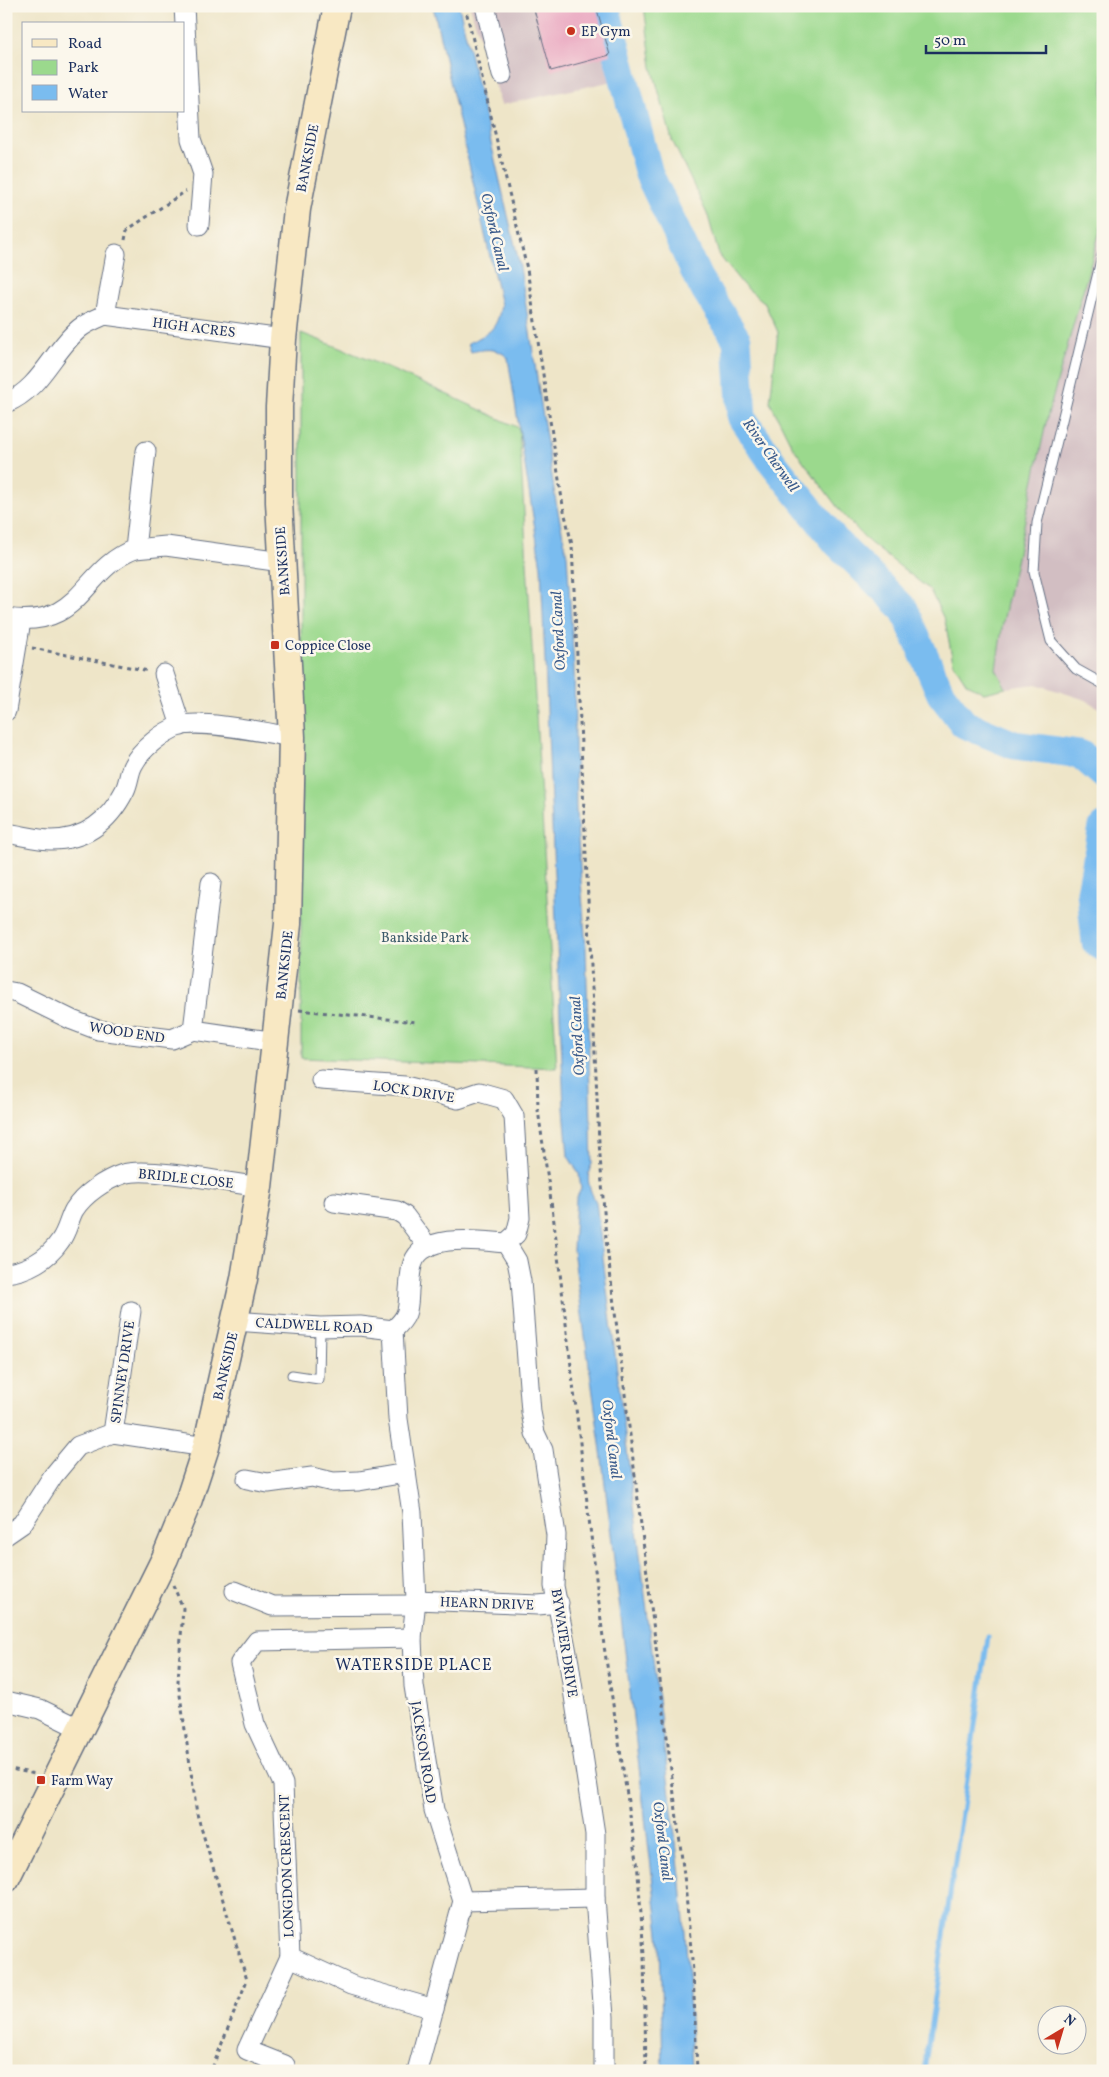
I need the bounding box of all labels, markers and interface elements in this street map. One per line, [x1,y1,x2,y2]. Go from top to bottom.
legend [22,22,185,112]
scale bar [926,22,1046,54]
place label: EP Gym [581,23,631,42]
marker: EP Gym [565,25,577,37]
text: 50 m [934,31,966,52]
text: Road [68,34,102,55]
text: Park [68,58,99,79]
text: Water [68,84,108,105]
street label: BANKSIDE [293,122,324,194]
water label: Oxford Canal [474,191,513,274]
street label: HIGH ACRES [151,314,236,343]
water label: River Cherwell [737,415,803,497]
street label: BANKSIDE [272,526,295,596]
water label: Oxford Canal [547,590,572,671]
place label: Coppice Close [285,637,371,656]
marker: Coppice Close [269,639,281,651]
park label: Bankside Park [381,929,469,948]
street label: BANKSIDE [272,930,299,1001]
water label: Oxford Canal [566,995,591,1076]
street label: WOOD END [88,1018,166,1049]
street label: LOCK DRIVE [372,1077,456,1108]
street label: BRIDLE CLOSE [137,1165,235,1194]
street label: CALDWELL ROAD [255,1314,373,1339]
street label: SPINNEY DRIVE [107,1320,140,1425]
street label: BANKSIDE [209,1330,244,1402]
water label: Oxford Canal [595,1398,626,1480]
street label: BYWATER DRIVE [546,1587,582,1699]
street label: HEARN DRIVE [440,1593,534,1616]
district label: WATERSIDE PLACE [335,1655,493,1677]
street label: JACKSON ROAD [405,1700,440,1805]
place label: Farm Way [51,1772,113,1791]
marker: Farm Way [35,1774,47,1786]
street label: LONGDON CRESCENT [276,1794,299,1938]
water label: Oxford Canal [646,1800,677,1882]
north arrow [1036,2004,1086,2054]
text: N [1059,2010,1079,2032]

